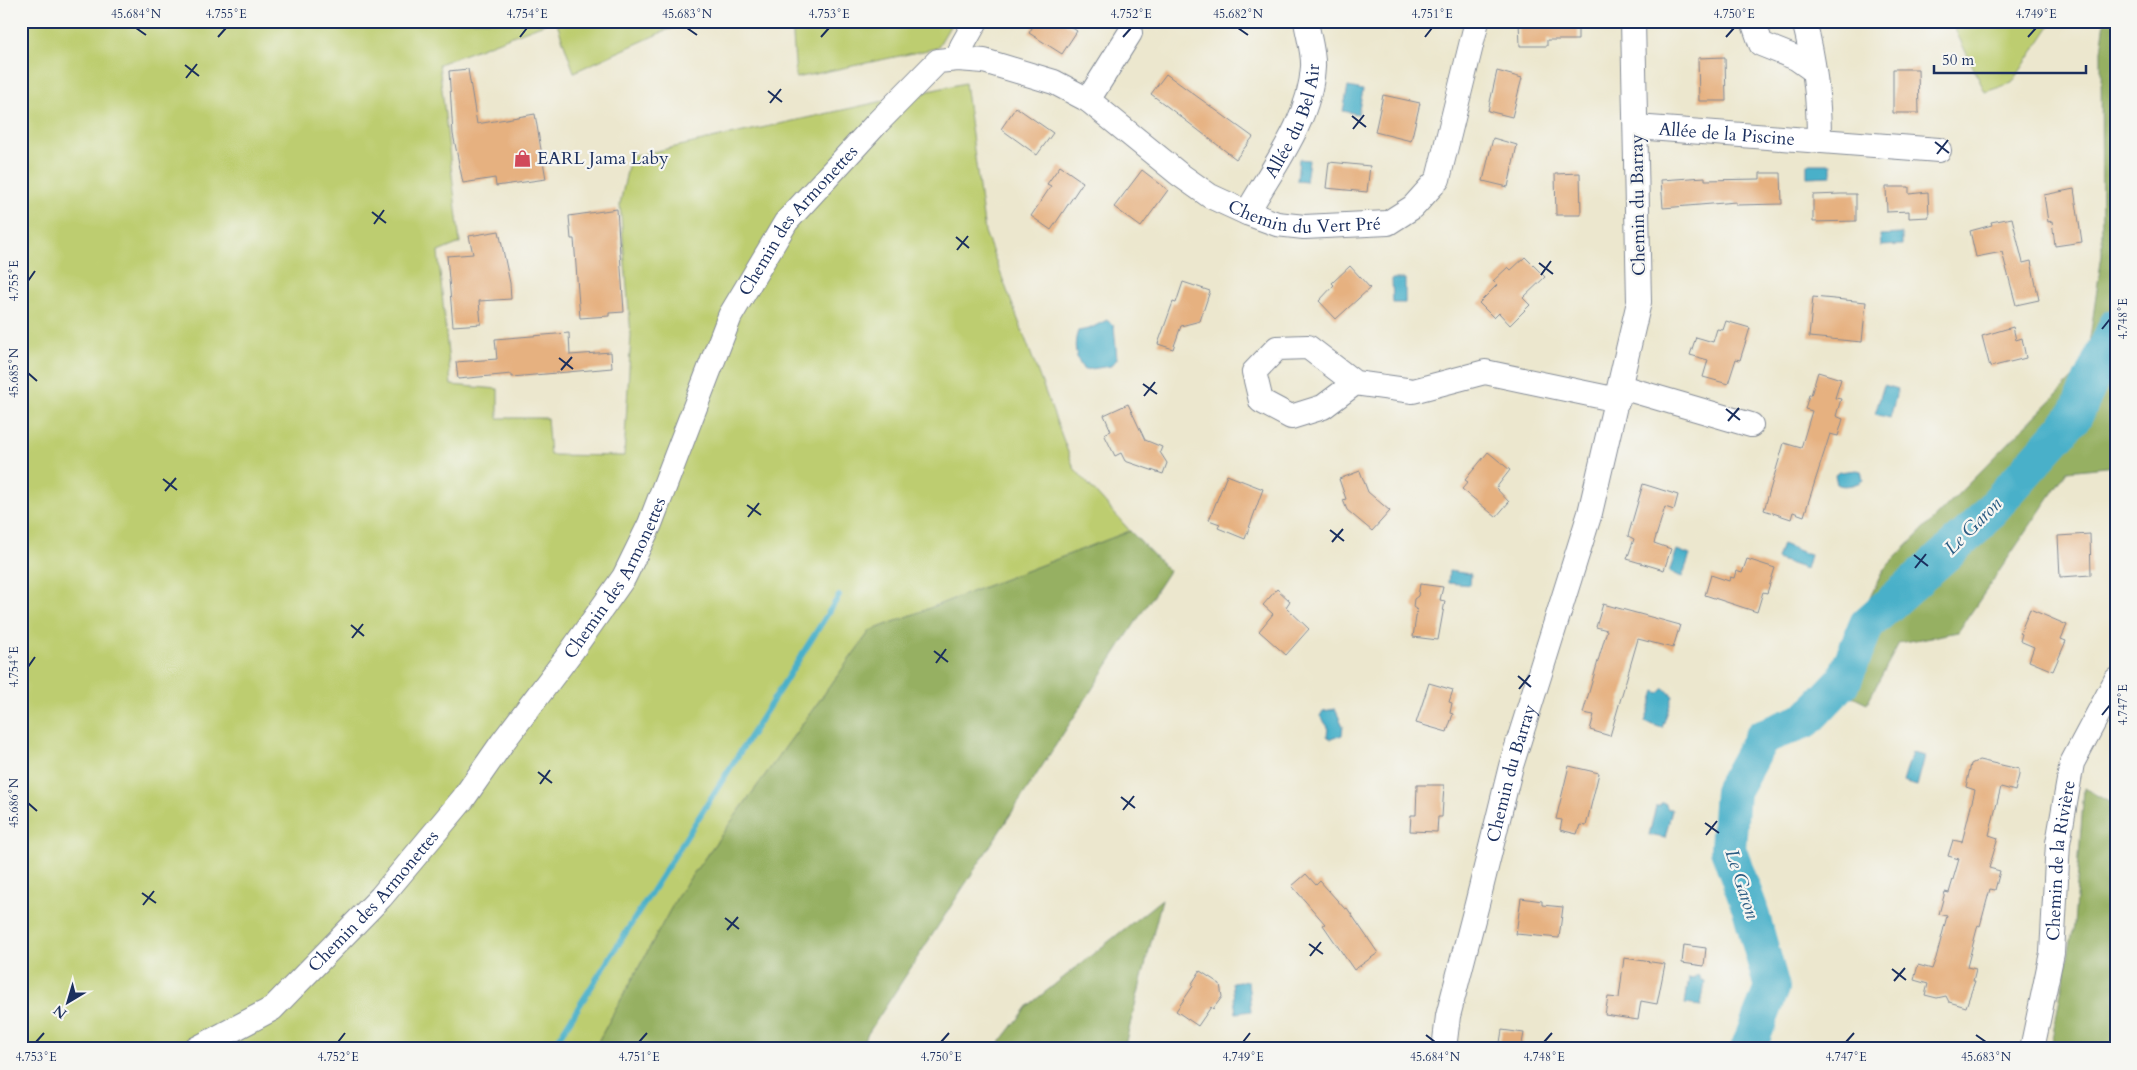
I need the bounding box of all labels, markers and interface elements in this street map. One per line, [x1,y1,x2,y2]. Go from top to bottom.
text: 45.684°N [111,6,162,22]
text: 4.755°E [205,6,247,22]
text: 4.754°E [506,6,548,22]
text: 45.683°N [662,6,713,22]
text: 4.753°E [808,6,850,22]
text: 4.752°E [1110,6,1152,22]
text: 45.682°N [1213,6,1264,22]
text: 4.751°E [1411,6,1453,22]
text: 4.750°E [1713,6,1755,22]
text: 4.749°E [2015,6,2057,22]
scale bar [1934,42,2087,74]
text: 50 m [1942,50,1974,70]
street label: Allée du Bel Air [1258,63,1326,183]
street label: Allée de la Piscine [1658,116,1796,152]
street label: Chemin du Barray [1624,133,1652,276]
street label: Chemin des Armonettes [732,140,863,300]
place label: EARL Jama Laby [537,146,669,171]
shop icon: EARL Jama Laby [513,148,533,168]
street label: Chemin du Vert Pré [1224,194,1381,240]
text: 4.755°E [6,260,22,302]
text: 4.748°E [2115,298,2131,340]
text: 45.685°N [6,347,22,398]
water label: Le Garon [1938,491,2008,561]
street label: Chemin des Armonettes [558,494,672,664]
text: 4.754°E [6,646,22,688]
text: 4.747°E [2115,684,2131,726]
street label: Chemin du Barray [1480,701,1542,845]
text: 45.686°N [6,777,22,828]
street label: Chemin de la Rivière [2040,778,2081,942]
street label: Chemin des Armonettes [302,825,444,978]
water label: Le Garon [1719,846,1766,923]
north arrow [42,978,92,1028]
text: N [50,1001,71,1023]
text: 4.753°E [15,1049,57,1065]
text: 4.752°E [317,1049,359,1065]
text: 4.751°E [618,1049,660,1065]
text: 4.750°E [920,1049,962,1065]
text: 4.749°E [1222,1049,1264,1065]
text: 45.684°N [1410,1049,1461,1065]
text: 4.748°E [1523,1049,1565,1065]
text: 4.747°E [1825,1049,1867,1065]
text: 45.683°N [1961,1049,2012,1065]

